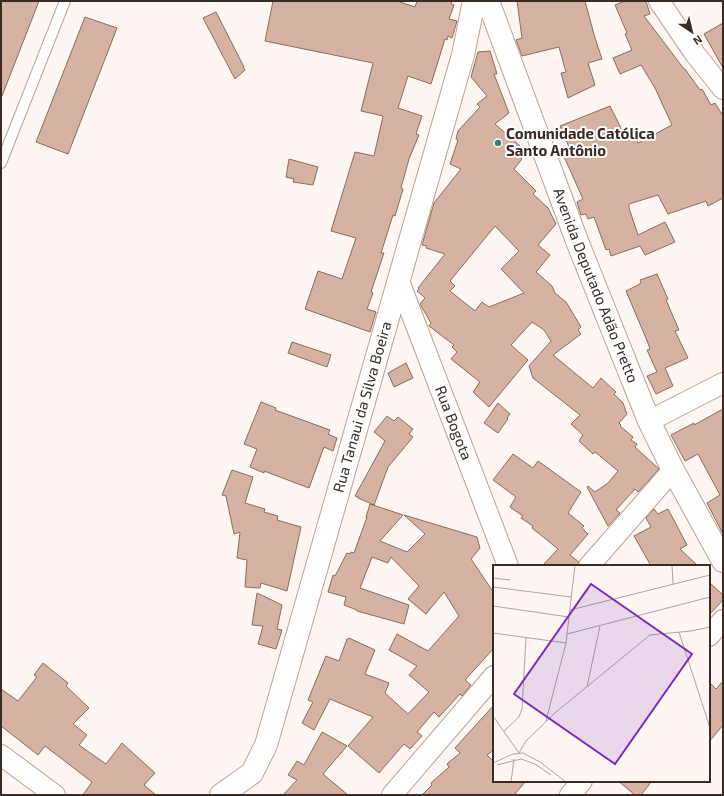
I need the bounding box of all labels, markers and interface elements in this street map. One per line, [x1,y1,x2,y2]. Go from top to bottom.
north arrow [672,12,712,52]
text: N [691,33,705,48]
place label: Comunidade Católica Santo Antônio [506,124,655,159]
marker: Comunidade Católica Santo Antônio [493,138,503,148]
street label: Avenida Deputado Adão Pretto [550,185,643,385]
street label: Rua Tanaui da Silva Boeira [329,319,395,494]
street label: Rua Bogota [432,383,477,462]
inset map [493,565,710,782]

